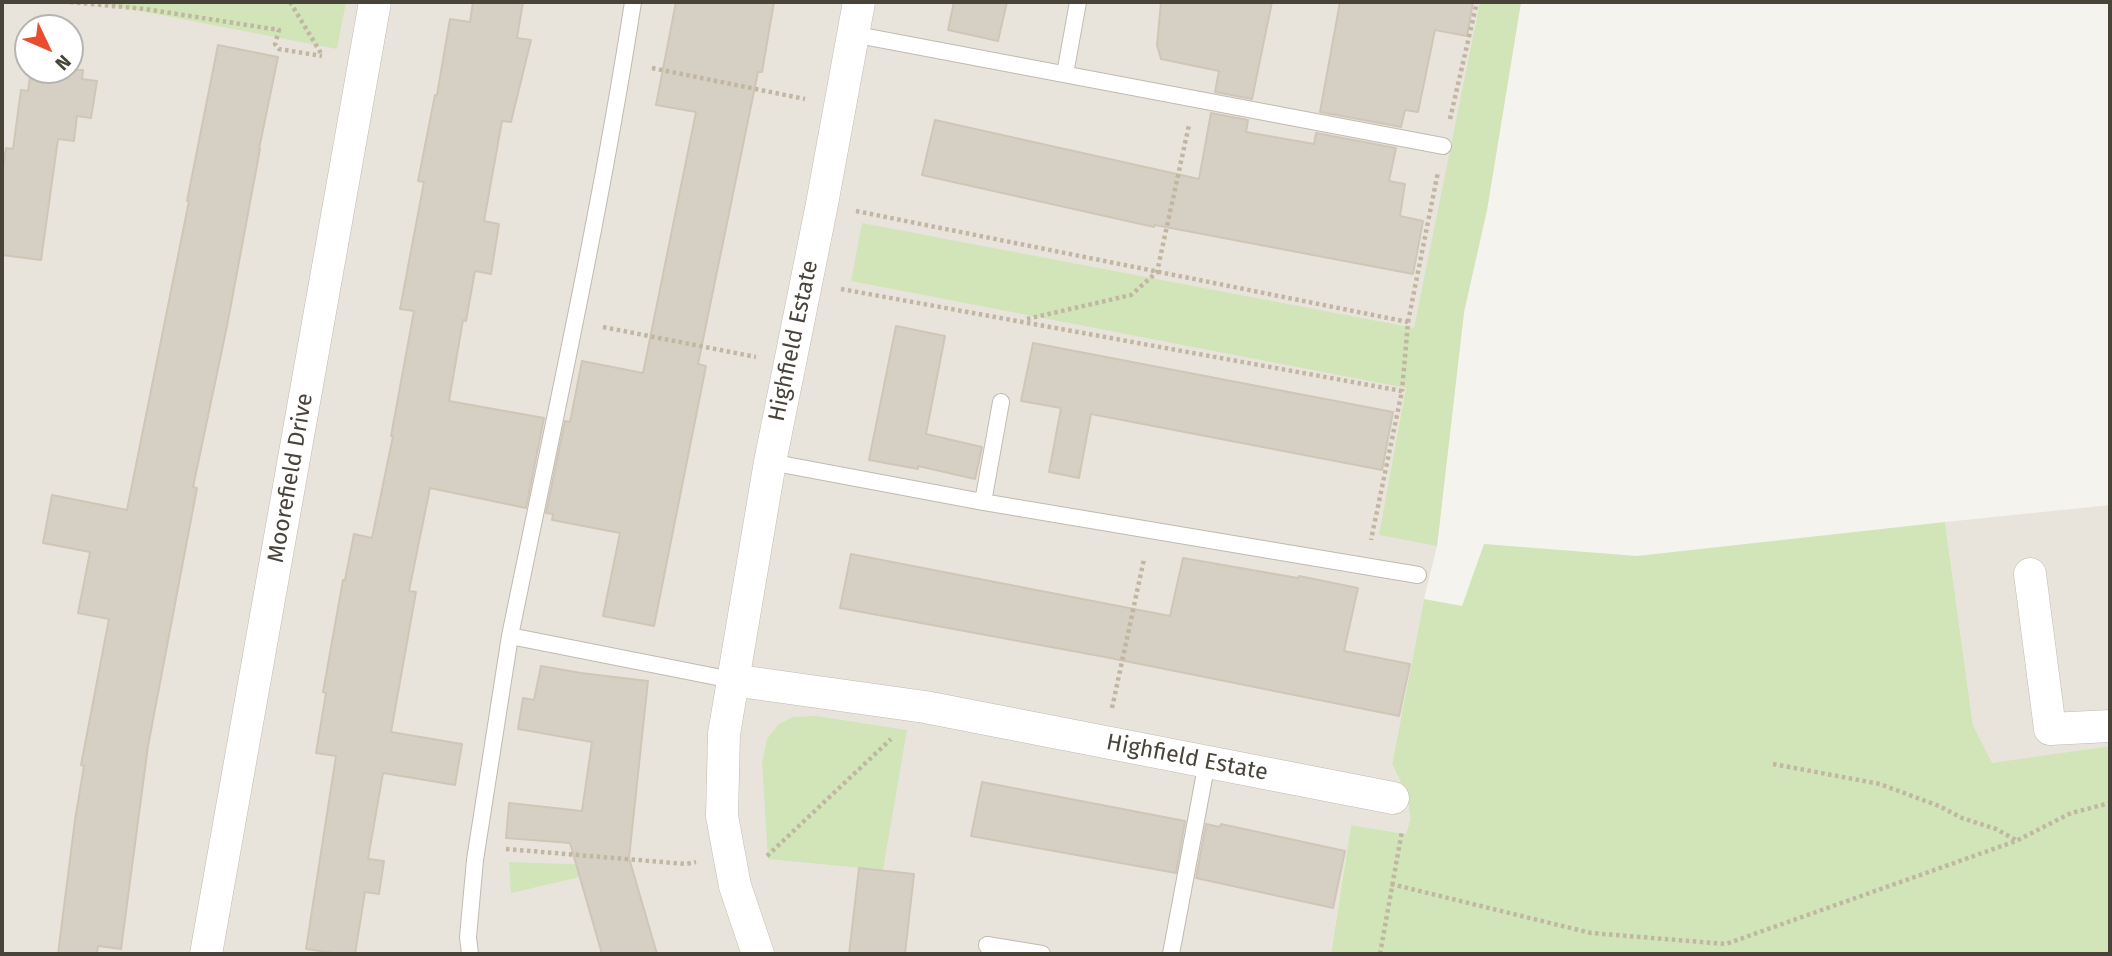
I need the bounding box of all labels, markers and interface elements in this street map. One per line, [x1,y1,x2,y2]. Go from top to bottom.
north arrow [14,14,84,84]
text: N [50,50,76,75]
street label: Highfield Estate [763,258,825,424]
street label: Moorefield Drive [263,391,319,565]
street label: Highfield Estate [1104,729,1270,787]

